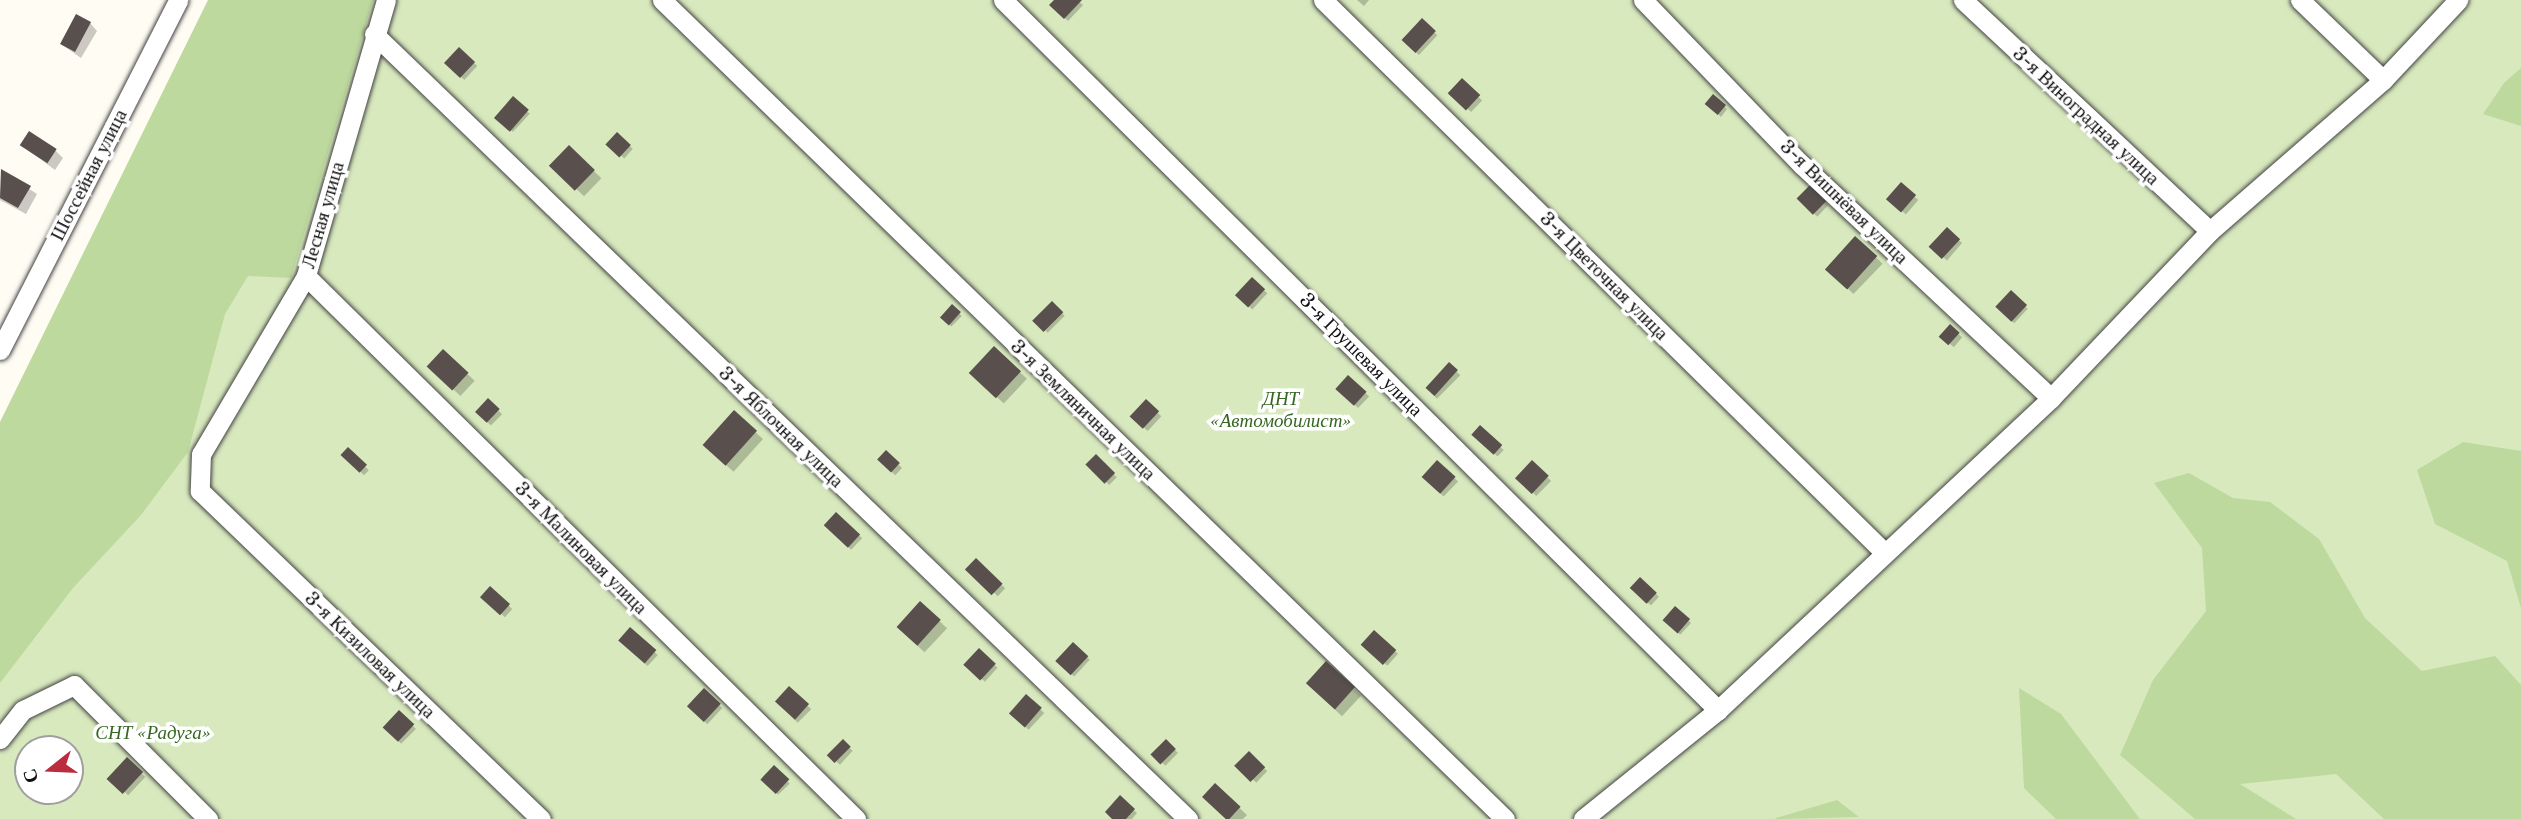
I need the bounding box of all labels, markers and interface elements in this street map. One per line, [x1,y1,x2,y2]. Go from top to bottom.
street label: 3-я Виноградная улица [2008,42,2164,190]
street label: Шоссейная улица [46,105,132,245]
street label: 3-я Вишнёвая улица [1775,135,1913,269]
street label: Лесная улица [297,159,349,271]
street label: 3-я Цветочная улица [1535,207,1673,345]
street label: 3-я Грушевая улица [1295,289,1427,421]
street label: 3-я Земляничная улица [1006,335,1160,485]
street label: 3-я Яблочная улица [714,362,848,492]
park label: ДНТ «Автомобилист» [1211,388,1351,432]
street label: 3-я Малиновая улица [510,477,652,619]
street label: 3-я Кизиловая улица [300,587,440,723]
park label: СНТ «Радуга» [95,722,211,744]
north arrow [14,735,84,805]
text: С [17,766,44,786]

